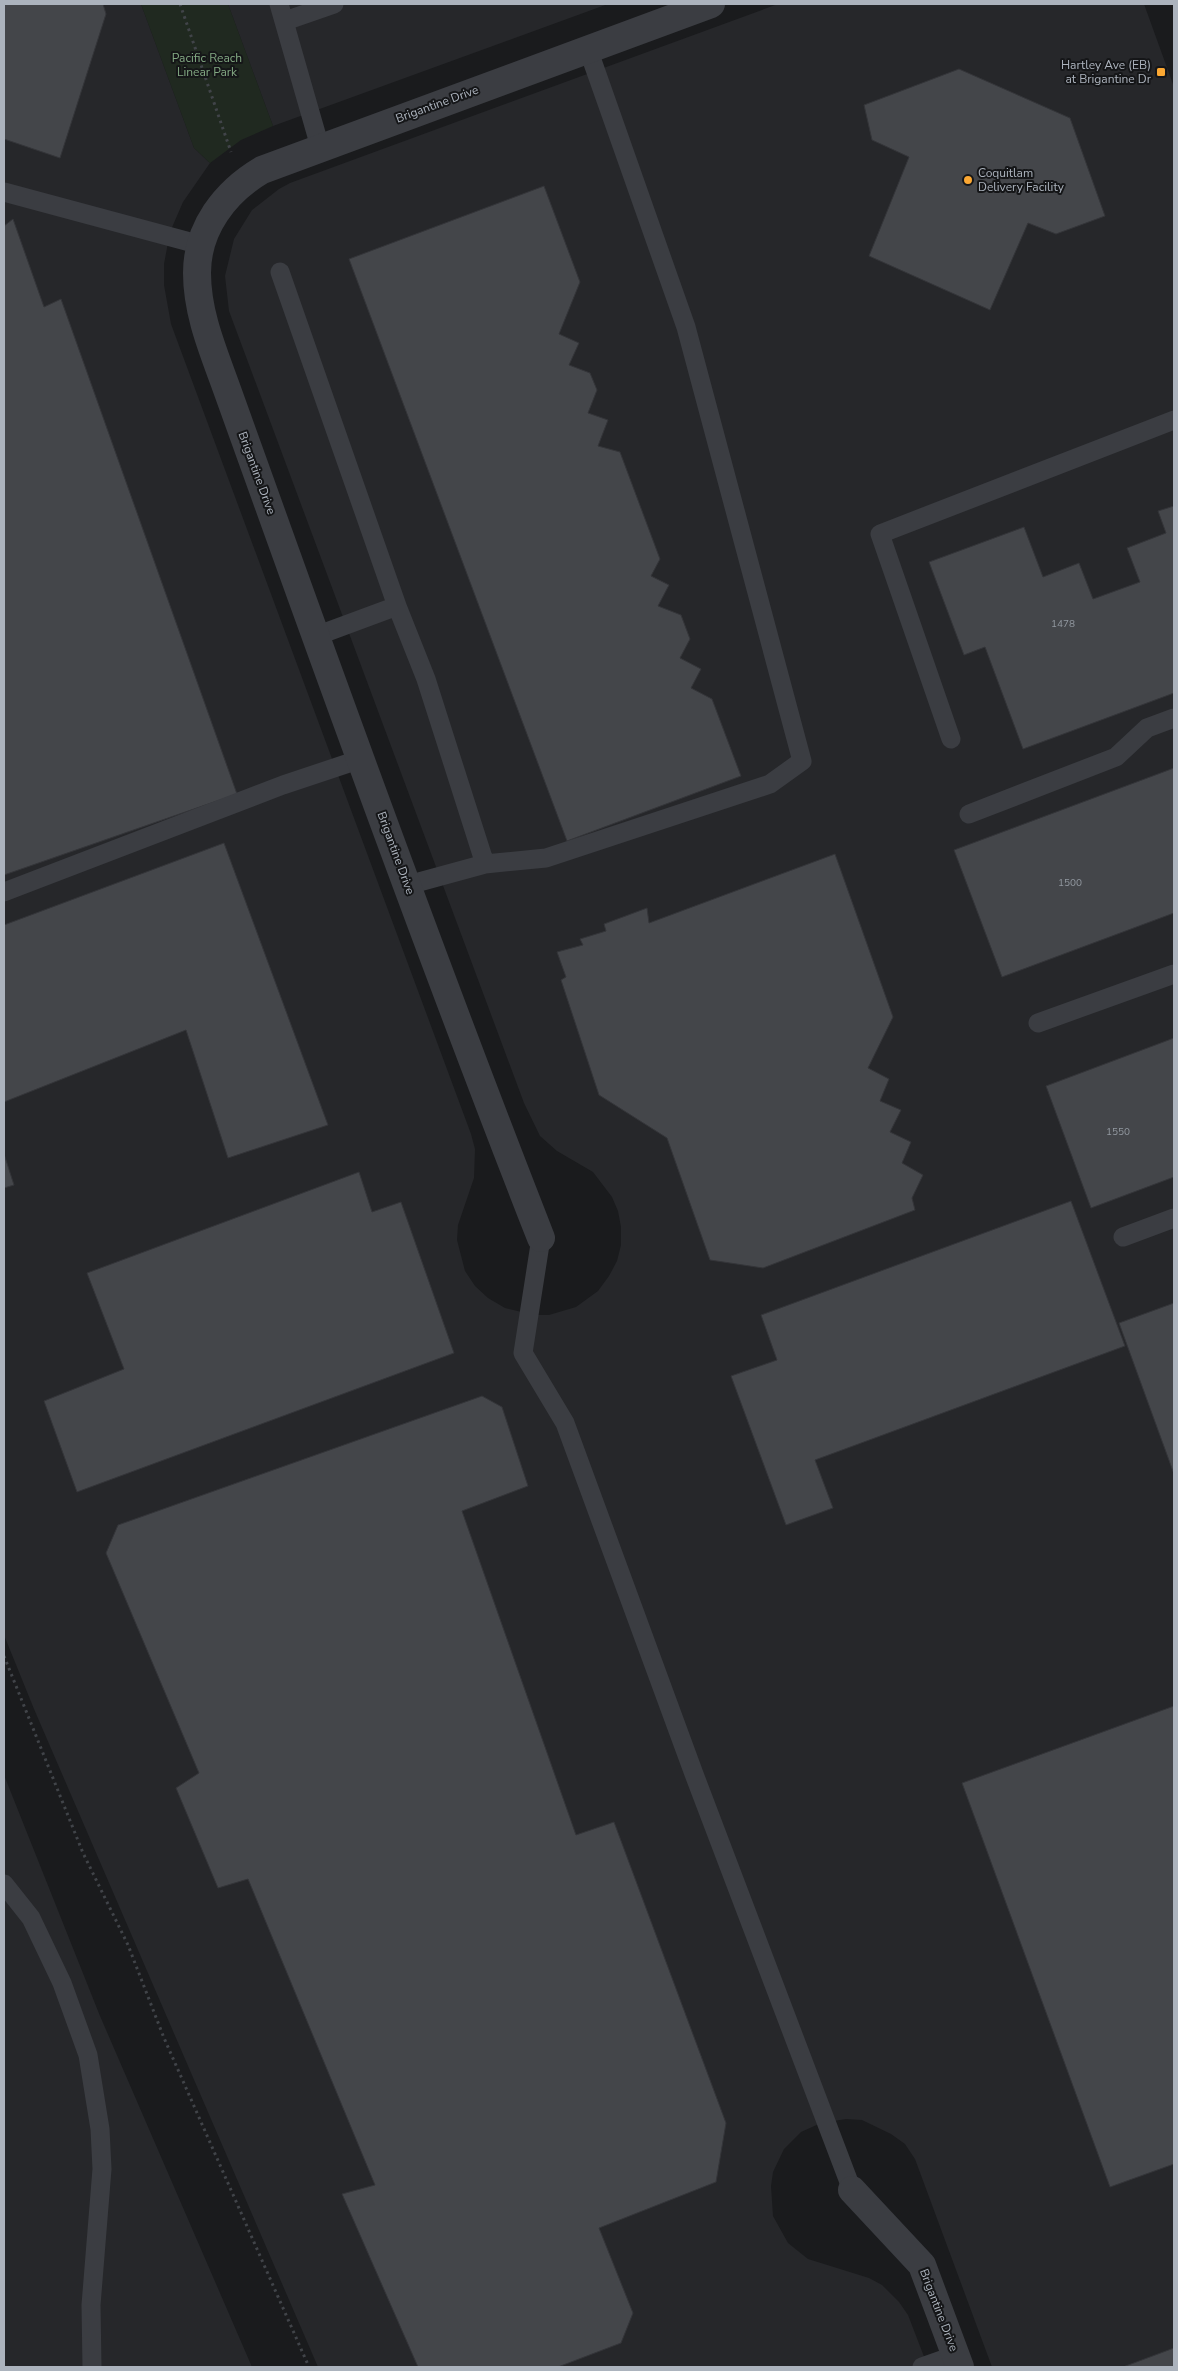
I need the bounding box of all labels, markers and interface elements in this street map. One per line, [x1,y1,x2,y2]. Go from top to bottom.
park label: Pacific Reach Linear Park [172,50,242,80]
place label: Hartley Ave (EB) at Brigantine Dr [1061,57,1152,87]
marker: Hartley Ave (EB) at Brigantine Dr [1155,66,1167,78]
street label: Brigantine Drive [393,82,481,126]
place label: Coquitlam Delivery Facility [978,165,1065,195]
marker: Coquitlam Delivery Facility [962,174,974,186]
street label: Brigantine Drive [235,429,279,517]
house number: 1478 [1051,617,1075,631]
street label: Brigantine Drive [374,809,418,897]
house number: 1500 [1058,876,1082,890]
house number: 1550 [1106,1125,1130,1139]
street label: Brigantine Drive [916,2266,962,2354]

